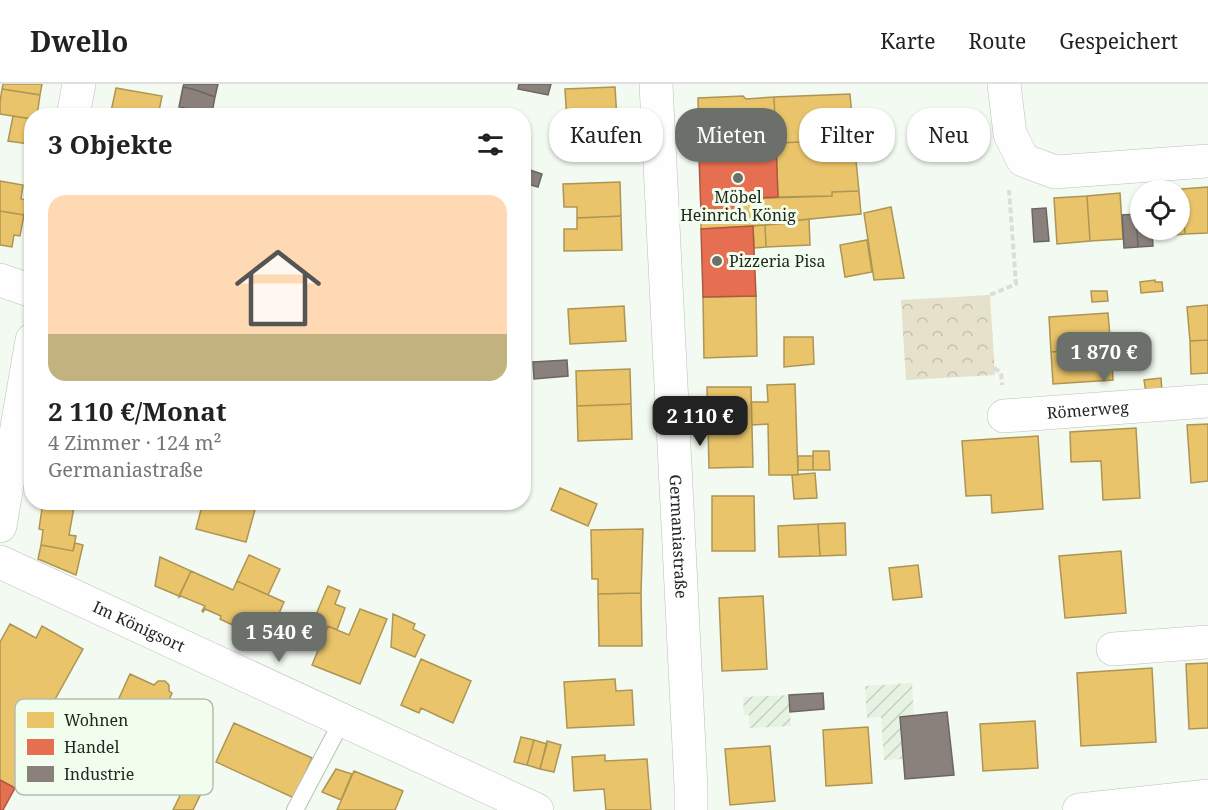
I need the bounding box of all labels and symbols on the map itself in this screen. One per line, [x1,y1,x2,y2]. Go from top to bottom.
marker: Möbel Heinrich König [731,171,745,185]
place label: Möbel Heinrich König [680,186,796,226]
place label: Pizzeria Pisa [729,250,826,272]
marker: Pizzeria Pisa [710,254,724,268]
pin: 1 870 € [1049,332,1159,383]
pin: 2 110 € [645,396,755,447]
street label: Römerweg [1046,396,1130,424]
street label: Germaniastraße [664,474,693,599]
street label: Im Königsort [89,595,189,657]
pin: 1 540 € [224,612,334,663]
legend [15,699,213,795]
text: Wohnen [64,709,128,731]
text: Handel [64,736,119,758]
text: Industrie [64,763,134,785]

